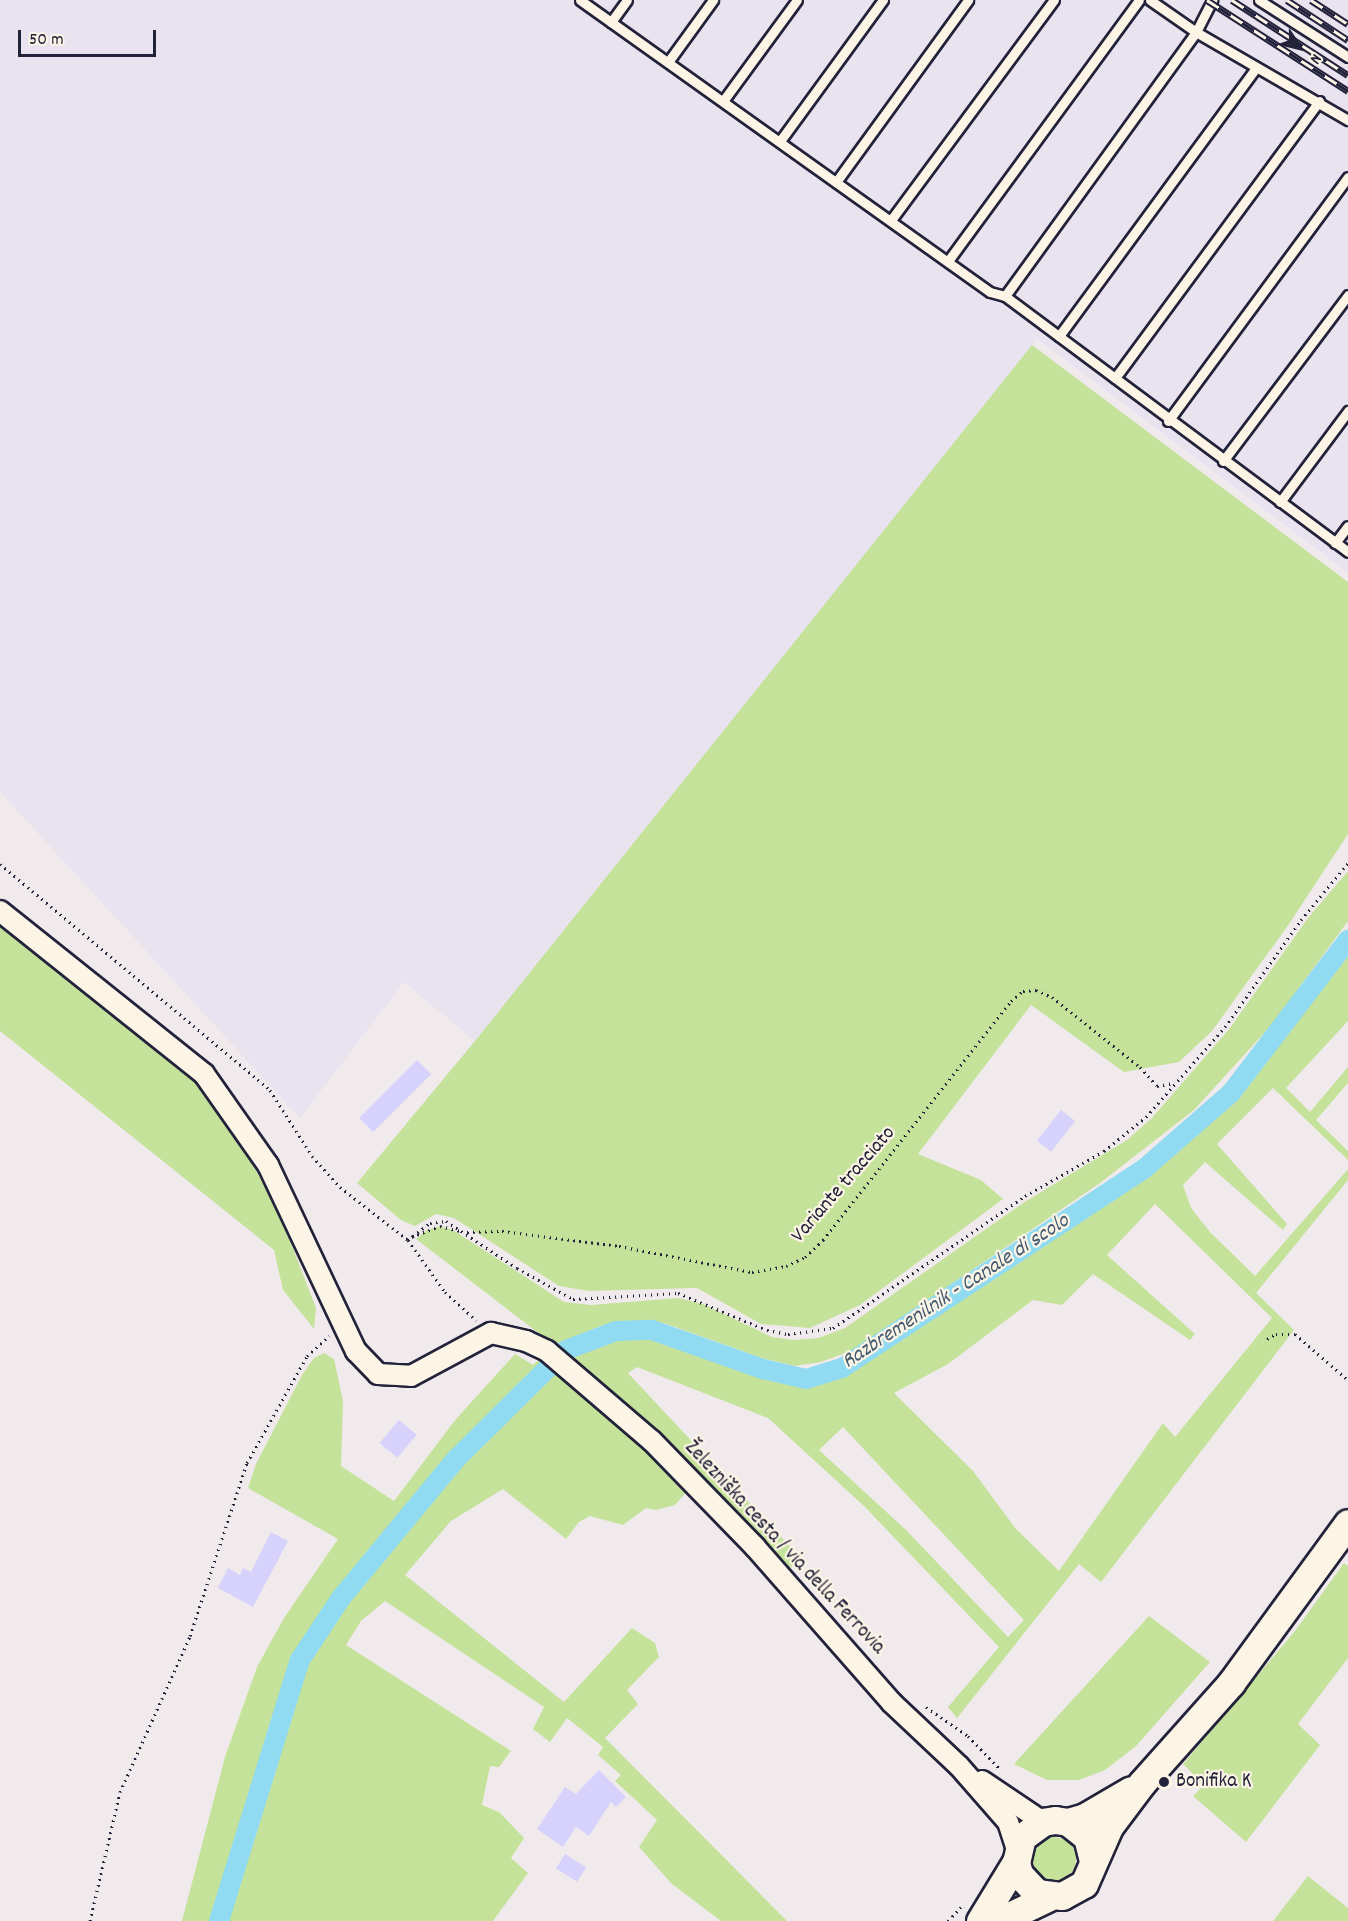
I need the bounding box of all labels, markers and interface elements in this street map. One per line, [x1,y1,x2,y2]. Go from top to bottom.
scale bar [21,18,159,56]
north arrow [1270,18,1330,78]
text: 50 m [29,28,64,53]
text: N [1303,49,1327,68]
street label: Variante tracciato [787,1122,901,1248]
water label: Razbremenilnik - Canale di scolo [837,1209,1075,1375]
street label: Železniška cesta / via della Ferrovia [678,1436,890,1660]
place label: Bonifika K [1176,1769,1252,1795]
marker: Bonifika K [1157,1775,1171,1789]

